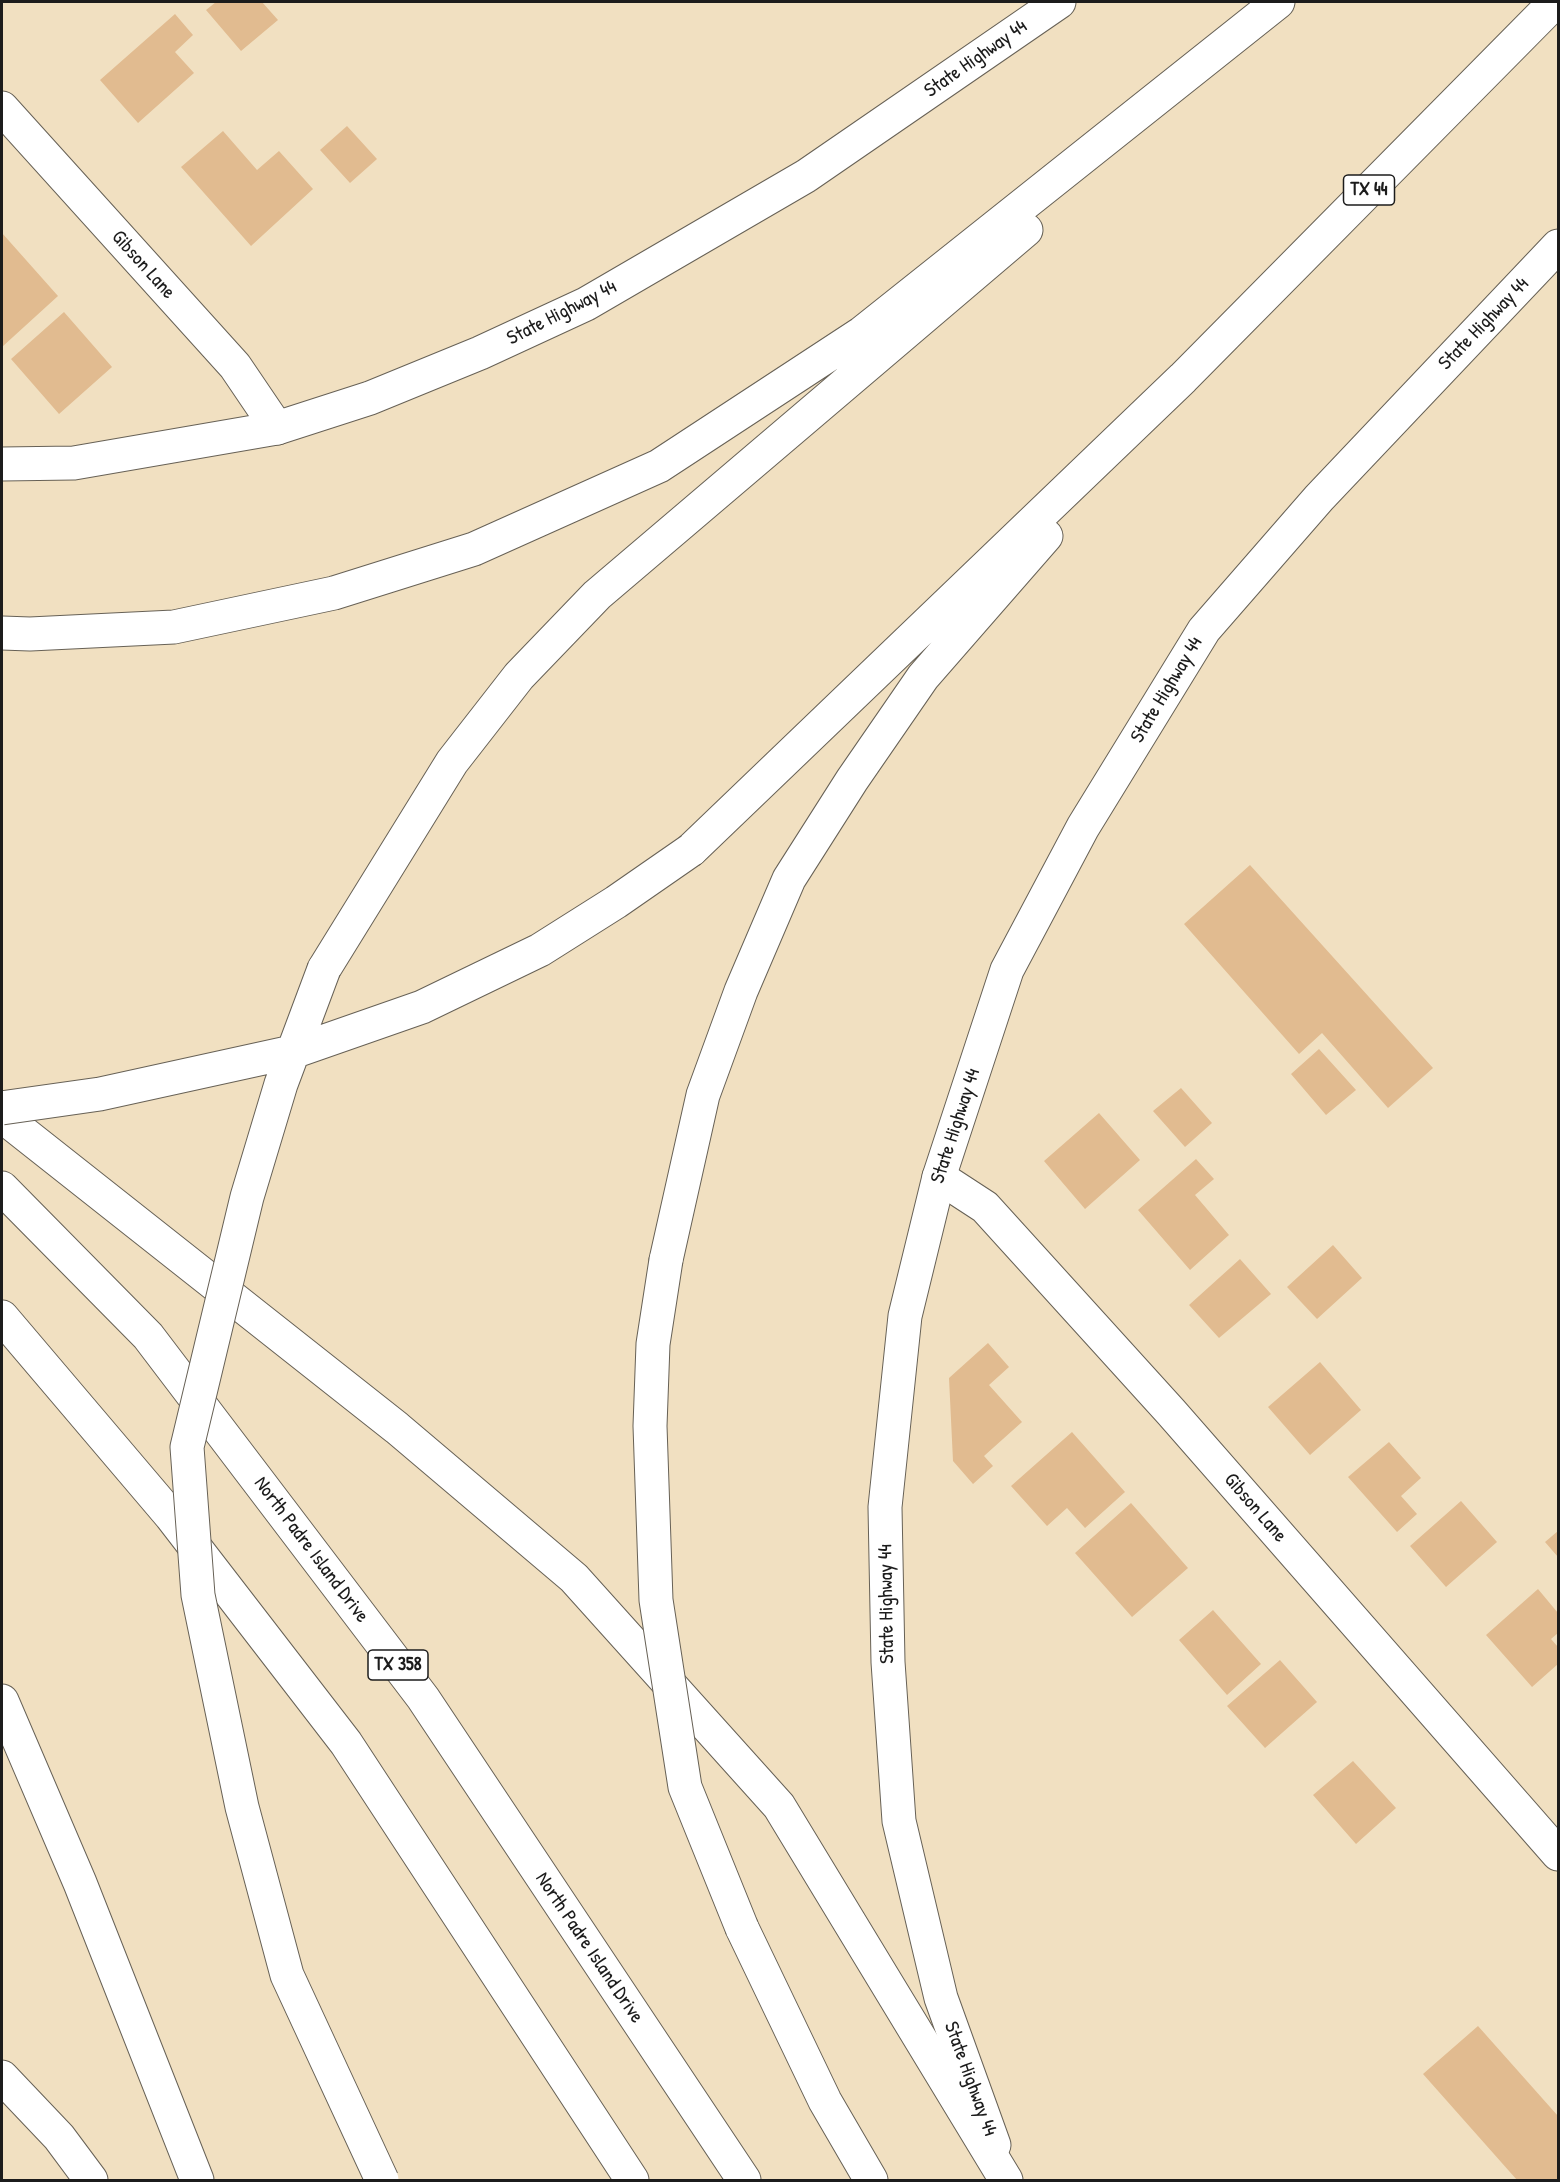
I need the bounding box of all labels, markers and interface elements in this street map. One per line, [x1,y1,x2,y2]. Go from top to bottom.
street label: State Highway 44 [920,15,1032,103]
road number: TX 44 [1344,175,1394,205]
street label: Gibson Lane [106,226,180,304]
street label: State Highway 44 [1434,273,1534,375]
street label: State Highway 44 [503,275,621,351]
street label: State Highway 44 [1126,633,1208,747]
street label: State Highway 44 [926,1065,986,1187]
street label: Gibson Lane [1218,1468,1292,1548]
street label: North Padre Island Drive [248,1472,374,1628]
street label: State Highway 44 [874,1544,900,1664]
road number: TX 358 [368,1650,428,1680]
street label: North Padre Island Drive [530,1868,648,2028]
street label: State Highway 44 [938,2019,1002,2139]

